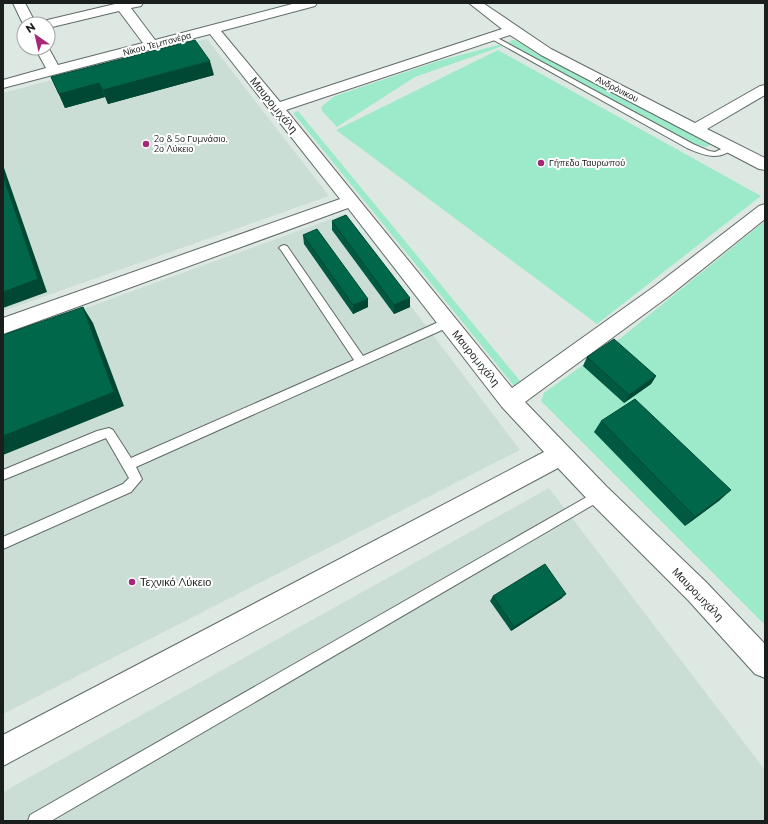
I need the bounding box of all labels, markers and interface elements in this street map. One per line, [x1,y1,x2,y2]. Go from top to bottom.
north arrow [16,16,56,56]
text: N [23,19,38,36]
street label: Νίκου Τεμπονέρα [122,29,192,58]
street label: Ανδρόνικου [594,73,640,104]
street label: Μαυρομιχάλη [247,74,301,136]
place label: 2ο & 5ο Γυμνάσιο. 2ο Λύκειο [154,133,228,154]
marker: 2ο & 5ο Γυμνάσιο. 2ο Λύκειο [141,139,151,149]
place label: Γήπεδο Ταυρωπού [549,157,625,168]
marker: Γήπεδο Ταυρωπού [536,158,546,168]
street label: Μαυρομιχάλη [449,327,503,389]
street label: Μαυρομιχάλη [669,565,727,623]
place label: Τεχνικό Λύκειο [140,575,211,589]
marker: Τεχνικό Λύκειο [127,577,137,587]

